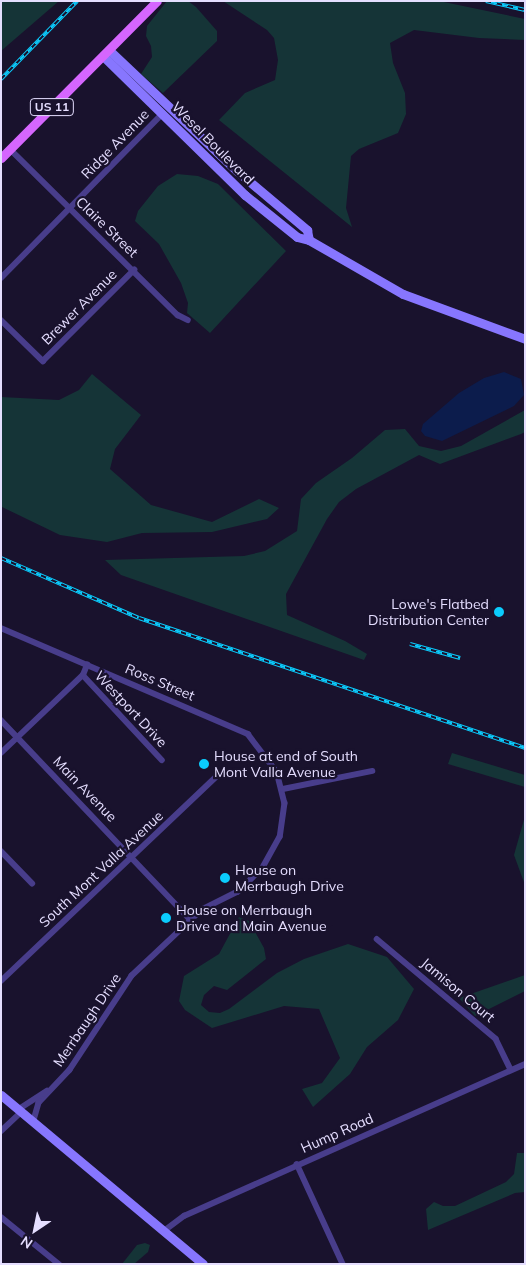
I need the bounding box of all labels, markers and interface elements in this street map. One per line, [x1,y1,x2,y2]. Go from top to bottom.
road number: US 11 [30,98,74,116]
street label: Wesel Boulevard [168,98,258,188]
street label: Ridge Avenue [78,106,152,182]
street label: Claire Street [73,193,141,261]
street label: Brewer Avenue [38,266,120,348]
place label: Lowe's Flatbed Distribution Center [368,596,489,628]
marker: Lowe's Flatbed Distribution Center [493,606,505,618]
street label: Ross Street [123,660,197,704]
street label: Westport Drive [91,667,171,751]
place label: House at end of South Mont Valla Avenue [214,748,358,780]
street label: Main Avenue [50,753,120,825]
marker: House at end of South Mont Valla Avenue [198,758,210,770]
street label: South Mont Valla Avenue [36,807,166,931]
place label: House on Merrbaugh Drive [235,862,344,894]
marker: House on Merrbaugh Drive [219,872,231,884]
place label: House on Merrbaugh Drive and Main Avenue [176,902,326,934]
marker: House on Merrbaugh Drive and Main Avenue [160,912,172,924]
street label: Jamison Court [418,954,498,1026]
street label: Merrbaugh Drive [50,970,124,1070]
street label: Hump Road [298,1110,376,1156]
north arrow [10,1205,60,1255]
text: N [17,1232,36,1253]

